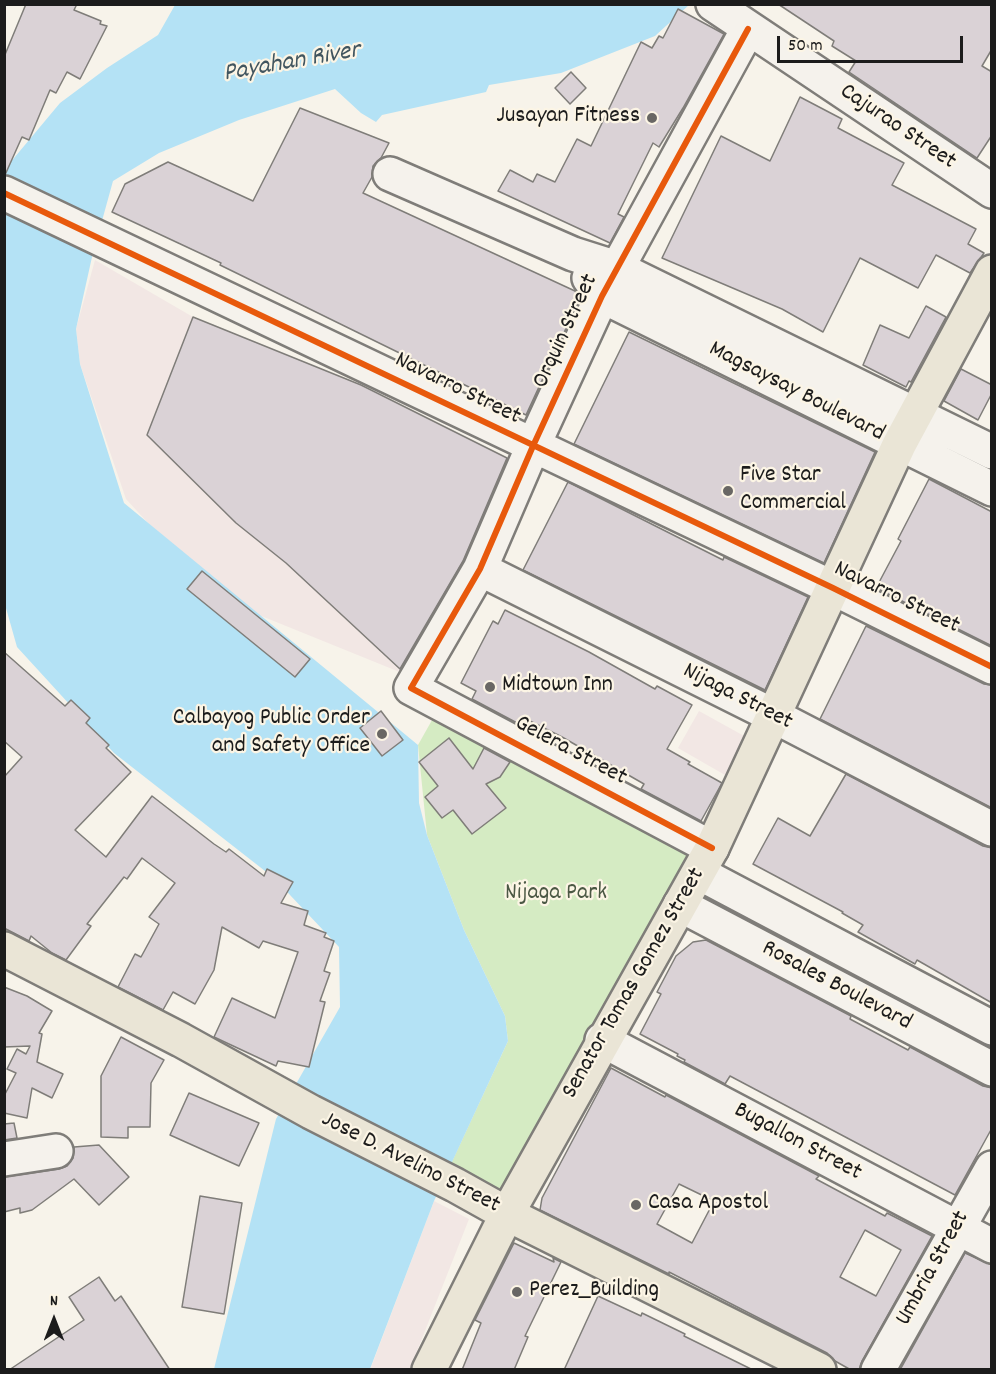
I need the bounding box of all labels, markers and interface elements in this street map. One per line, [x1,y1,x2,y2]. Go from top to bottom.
scale bar [780,24,966,62]
text: 50 m [788,34,823,59]
water label: Payahan River [221,37,363,91]
street label: Cajurao Street [833,78,961,178]
place label: Jusayan Fitness [496,104,640,132]
marker: Jusayan Fitness [645,111,659,125]
street label: Orquin Street [528,270,606,394]
street label: Magsaysay Boulevard [703,336,889,450]
street label: Navarro Street [389,347,525,433]
place label: Five Star Commercial [740,463,846,519]
marker: Five Star Commercial [721,484,735,498]
street label: Navarro Street [828,556,964,642]
street label: Nijaga Street [677,658,797,738]
place label: Midtown Inn [502,673,613,701]
marker: Midtown Inn [483,680,497,694]
place label: Calbayog Public Order and Safety Office [173,706,370,762]
street label: Gelera Street [509,710,631,794]
marker: Calbayog Public Order and Safety Office [375,727,389,741]
street label: Senator Tomas Gomez Street [557,863,713,1105]
park label: Nijaga Park [505,881,607,909]
street label: Rosales Boulevard [756,935,916,1039]
street label: Bugallon Street [728,1097,866,1189]
street label: Jose D. Avelino Street [316,1106,504,1222]
place label: Casa Apostol [648,1191,768,1219]
marker: Casa Apostol [629,1198,643,1212]
street label: Umbria Street [891,1207,977,1331]
place label: Perez_Building [529,1278,659,1306]
marker: Perez_Building [510,1285,524,1299]
north arrow [24,1290,84,1350]
text: N [50,1290,58,1313]

